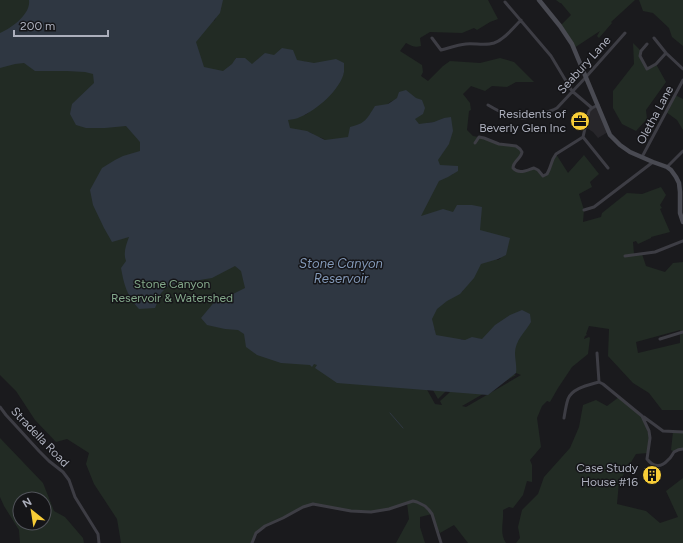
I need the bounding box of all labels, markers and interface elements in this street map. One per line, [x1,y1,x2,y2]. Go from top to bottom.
scale bar [14,12,108,38]
text: 200 m [20,19,55,33]
street label: Seabury Lane [554,33,614,97]
street label: Oletha Lane [634,83,677,147]
place label: Residents of Beverly Glen Inc [479,107,567,135]
office icon: Residents of Beverly Glen Inc [569,110,591,132]
water label: Stone Canyon Reservoir [299,256,383,286]
park label: Stone Canyon Reservoir & Watershed [111,277,233,305]
street label: Stradella Road [8,404,72,470]
place label: Case Study House #16 [576,461,639,489]
building icon: Case Study House #16 [641,464,663,486]
north arrow [12,491,52,531]
text: N [20,495,34,511]

